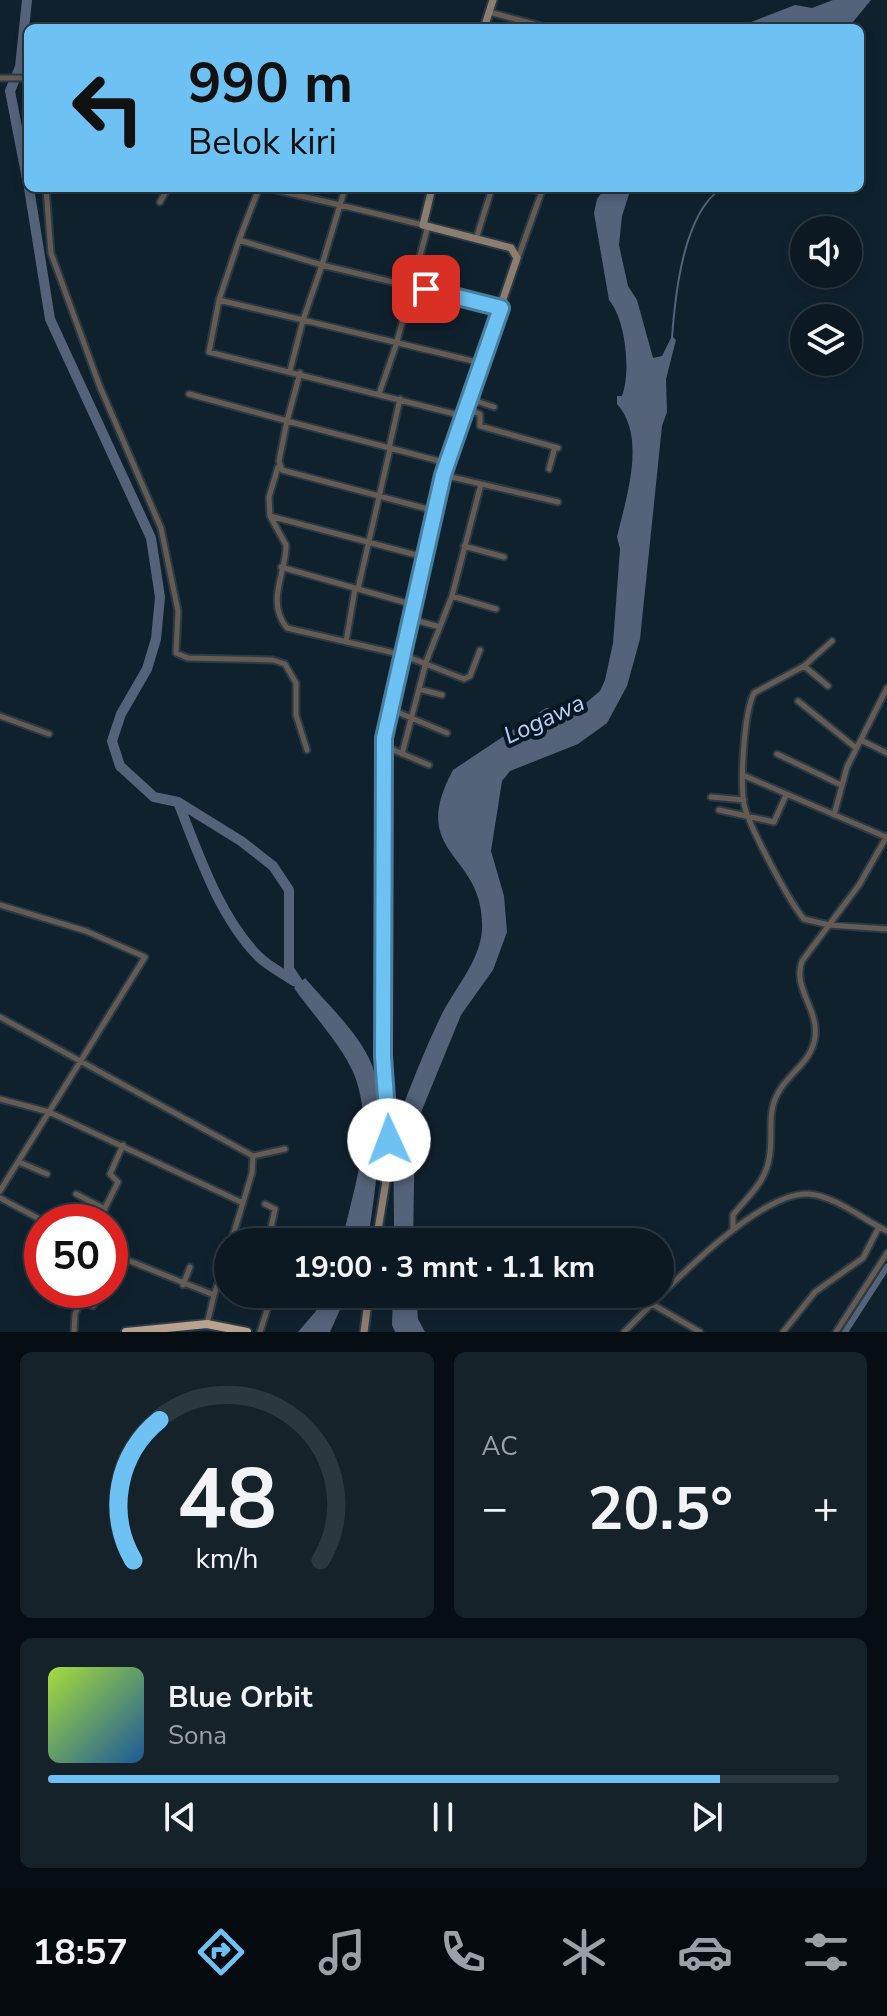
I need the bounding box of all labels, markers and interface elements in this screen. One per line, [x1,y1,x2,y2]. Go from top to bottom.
text: 990 m [188,45,353,122]
icon: left [56,56,160,160]
text: Belok kiri [188,118,337,167]
map controls [790,216,862,376]
button: sound [790,216,862,288]
pin [392,255,460,323]
icon: arrive [404,267,448,311]
button: layers [790,304,862,376]
water label: Logawa [498,686,590,752]
position arrow [347,1098,431,1182]
speed limit sign: 50 [24,1204,128,1308]
text: 19:00 · 3 mnt · 1.1 km [293,1247,595,1288]
text: AC [482,1429,518,1464]
text: 48 [177,1443,277,1556]
text: 20.5° [587,1468,733,1550]
text: − [482,1479,508,1539]
text: + [813,1479,839,1539]
text: km/h [195,1539,258,1578]
text: Blue Orbit [168,1677,312,1718]
text: Sona [168,1718,227,1753]
icon: previous [158,1795,202,1839]
icon: pause [421,1795,465,1839]
icon: next [685,1795,729,1839]
icon: directions [193,1924,249,1980]
icon: music [314,1924,370,1980]
icon: phone [435,1924,491,1980]
icon: climate [556,1924,612,1980]
icon: car [677,1924,733,1980]
icon: filters [798,1924,854,1980]
text: 18:57 [33,1928,128,1977]

